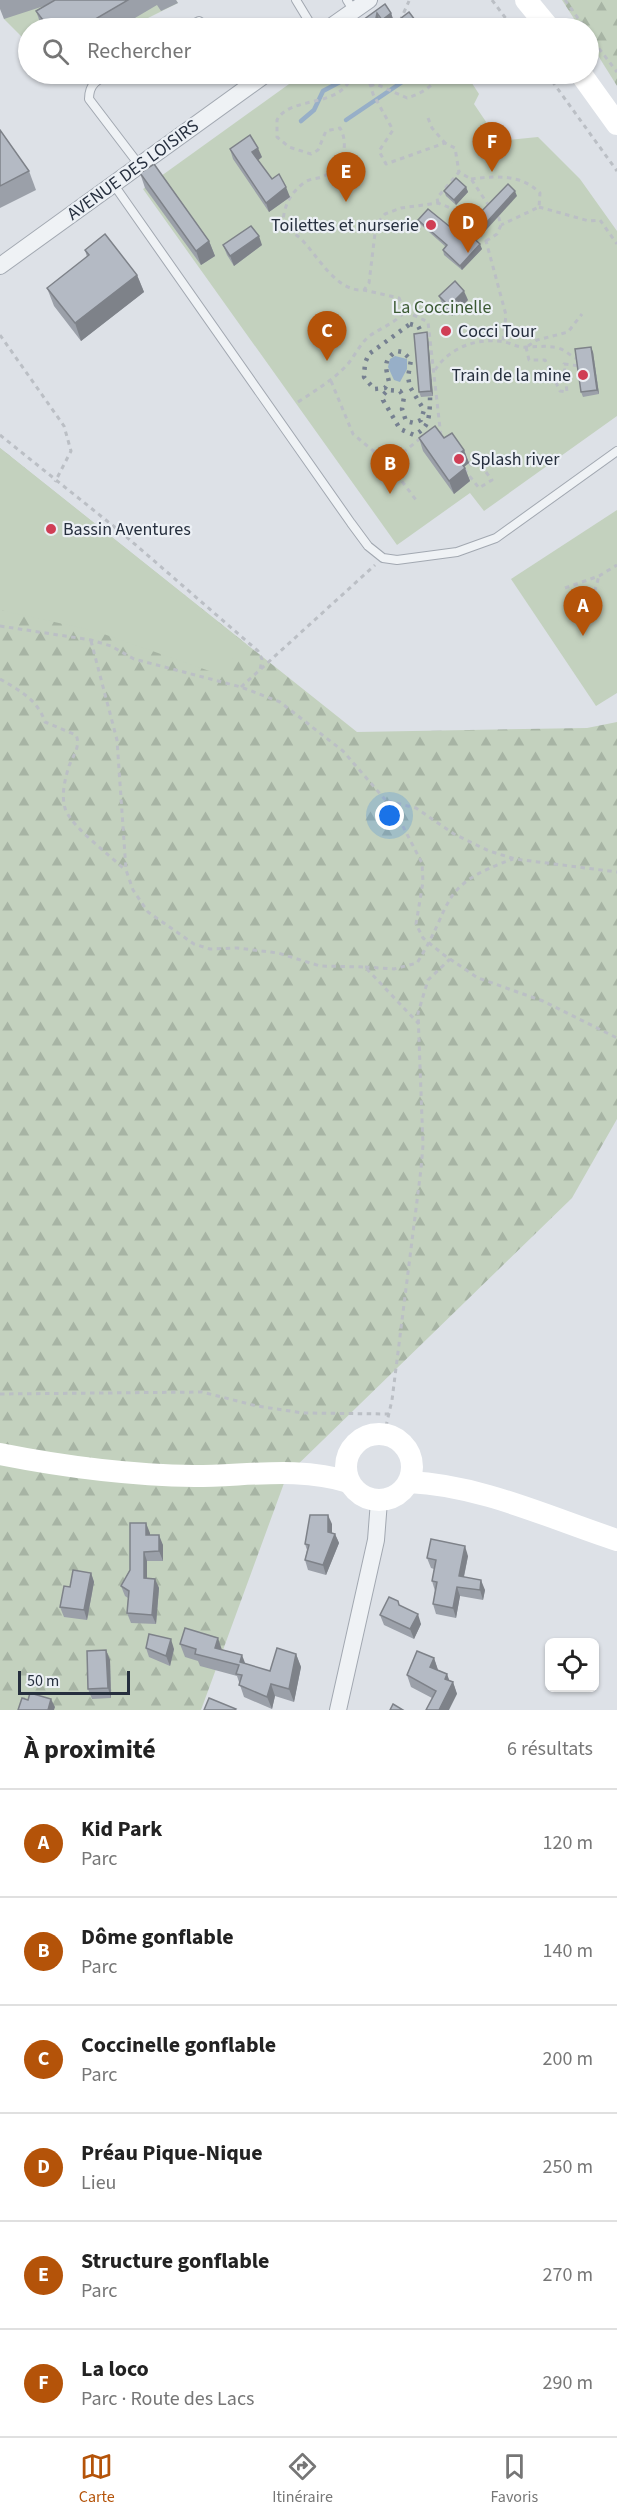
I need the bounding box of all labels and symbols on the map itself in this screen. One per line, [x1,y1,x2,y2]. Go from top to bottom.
street label: AVENUE DES LOISIRS [62,114,204,226]
pin: F [472,122,512,172]
pin: E [326,152,366,202]
pin: D [448,204,488,253]
place label: Toilettes et nurserie [271,213,419,238]
marker: Toilettes et nurserie [424,218,438,232]
park label: La Coccinelle [393,295,491,320]
pin: C [308,312,346,361]
place label: Cocci Tour [458,319,537,344]
marker: Cocci Tour [439,324,453,338]
place label: Train de la mine [452,363,571,388]
marker: Train de la mine [576,368,590,382]
pin: B [370,444,410,494]
place label: Splash river [471,447,560,472]
marker: Splash river [452,452,466,466]
place label: Bassin Aventures [63,517,191,542]
marker: Bassin Aventures [44,522,58,536]
pin: A [564,586,602,636]
your location [375,801,404,830]
scale bar [18,1668,130,1696]

